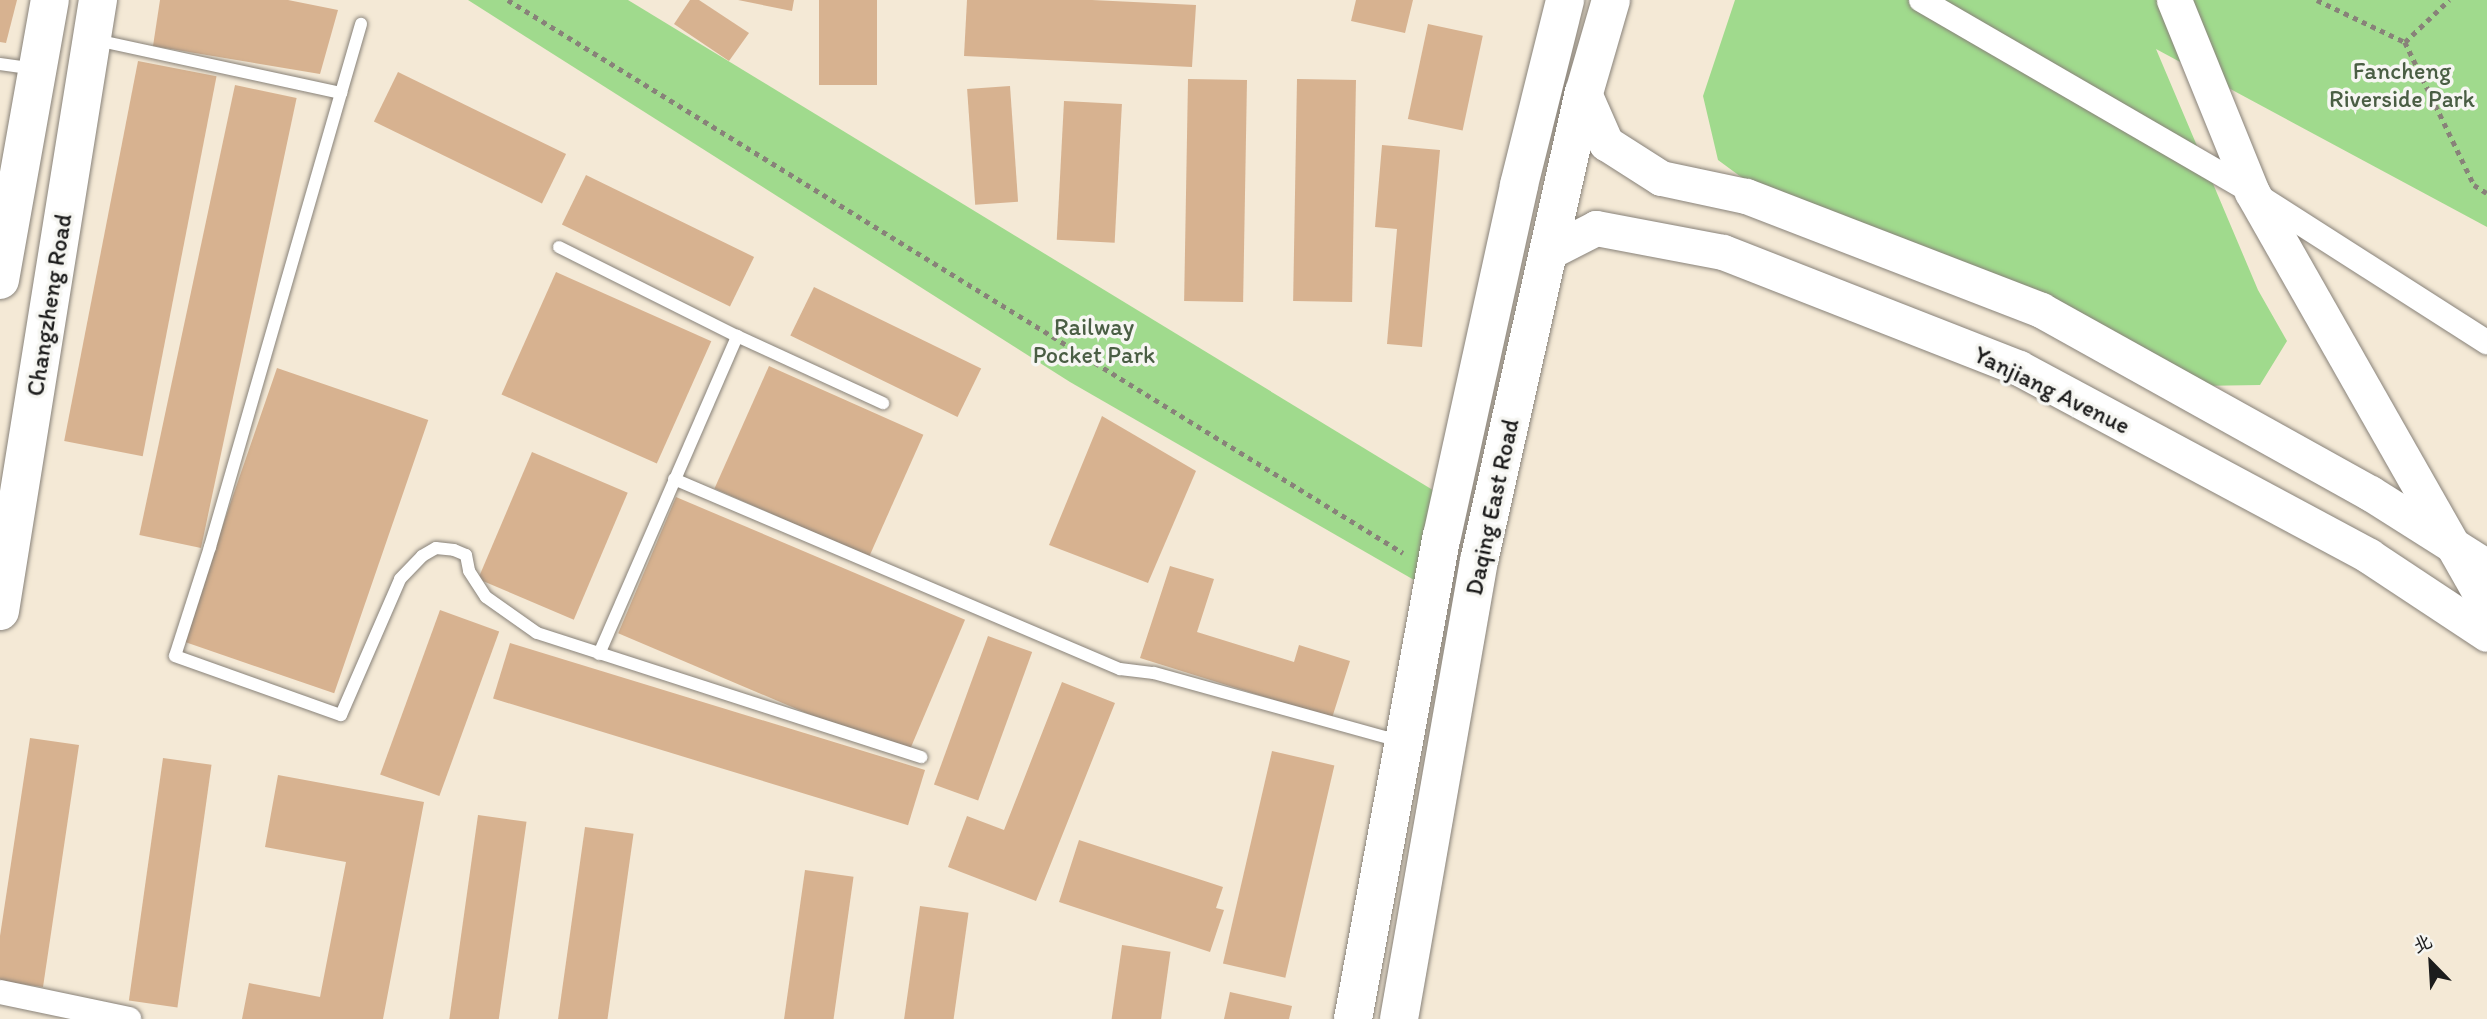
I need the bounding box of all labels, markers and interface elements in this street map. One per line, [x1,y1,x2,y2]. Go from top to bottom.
park label: Fancheng Riverside Park [2329,57,2475,113]
street label: Changzheng Road [20,212,78,398]
park label: Railway Pocket Park [1033,313,1155,369]
street label: Yanjiang Avenue [1970,340,2134,440]
street label: Daqing East Road [1459,416,1525,598]
north arrow [2396,928,2466,998]
text: 北 [2409,929,2436,958]

